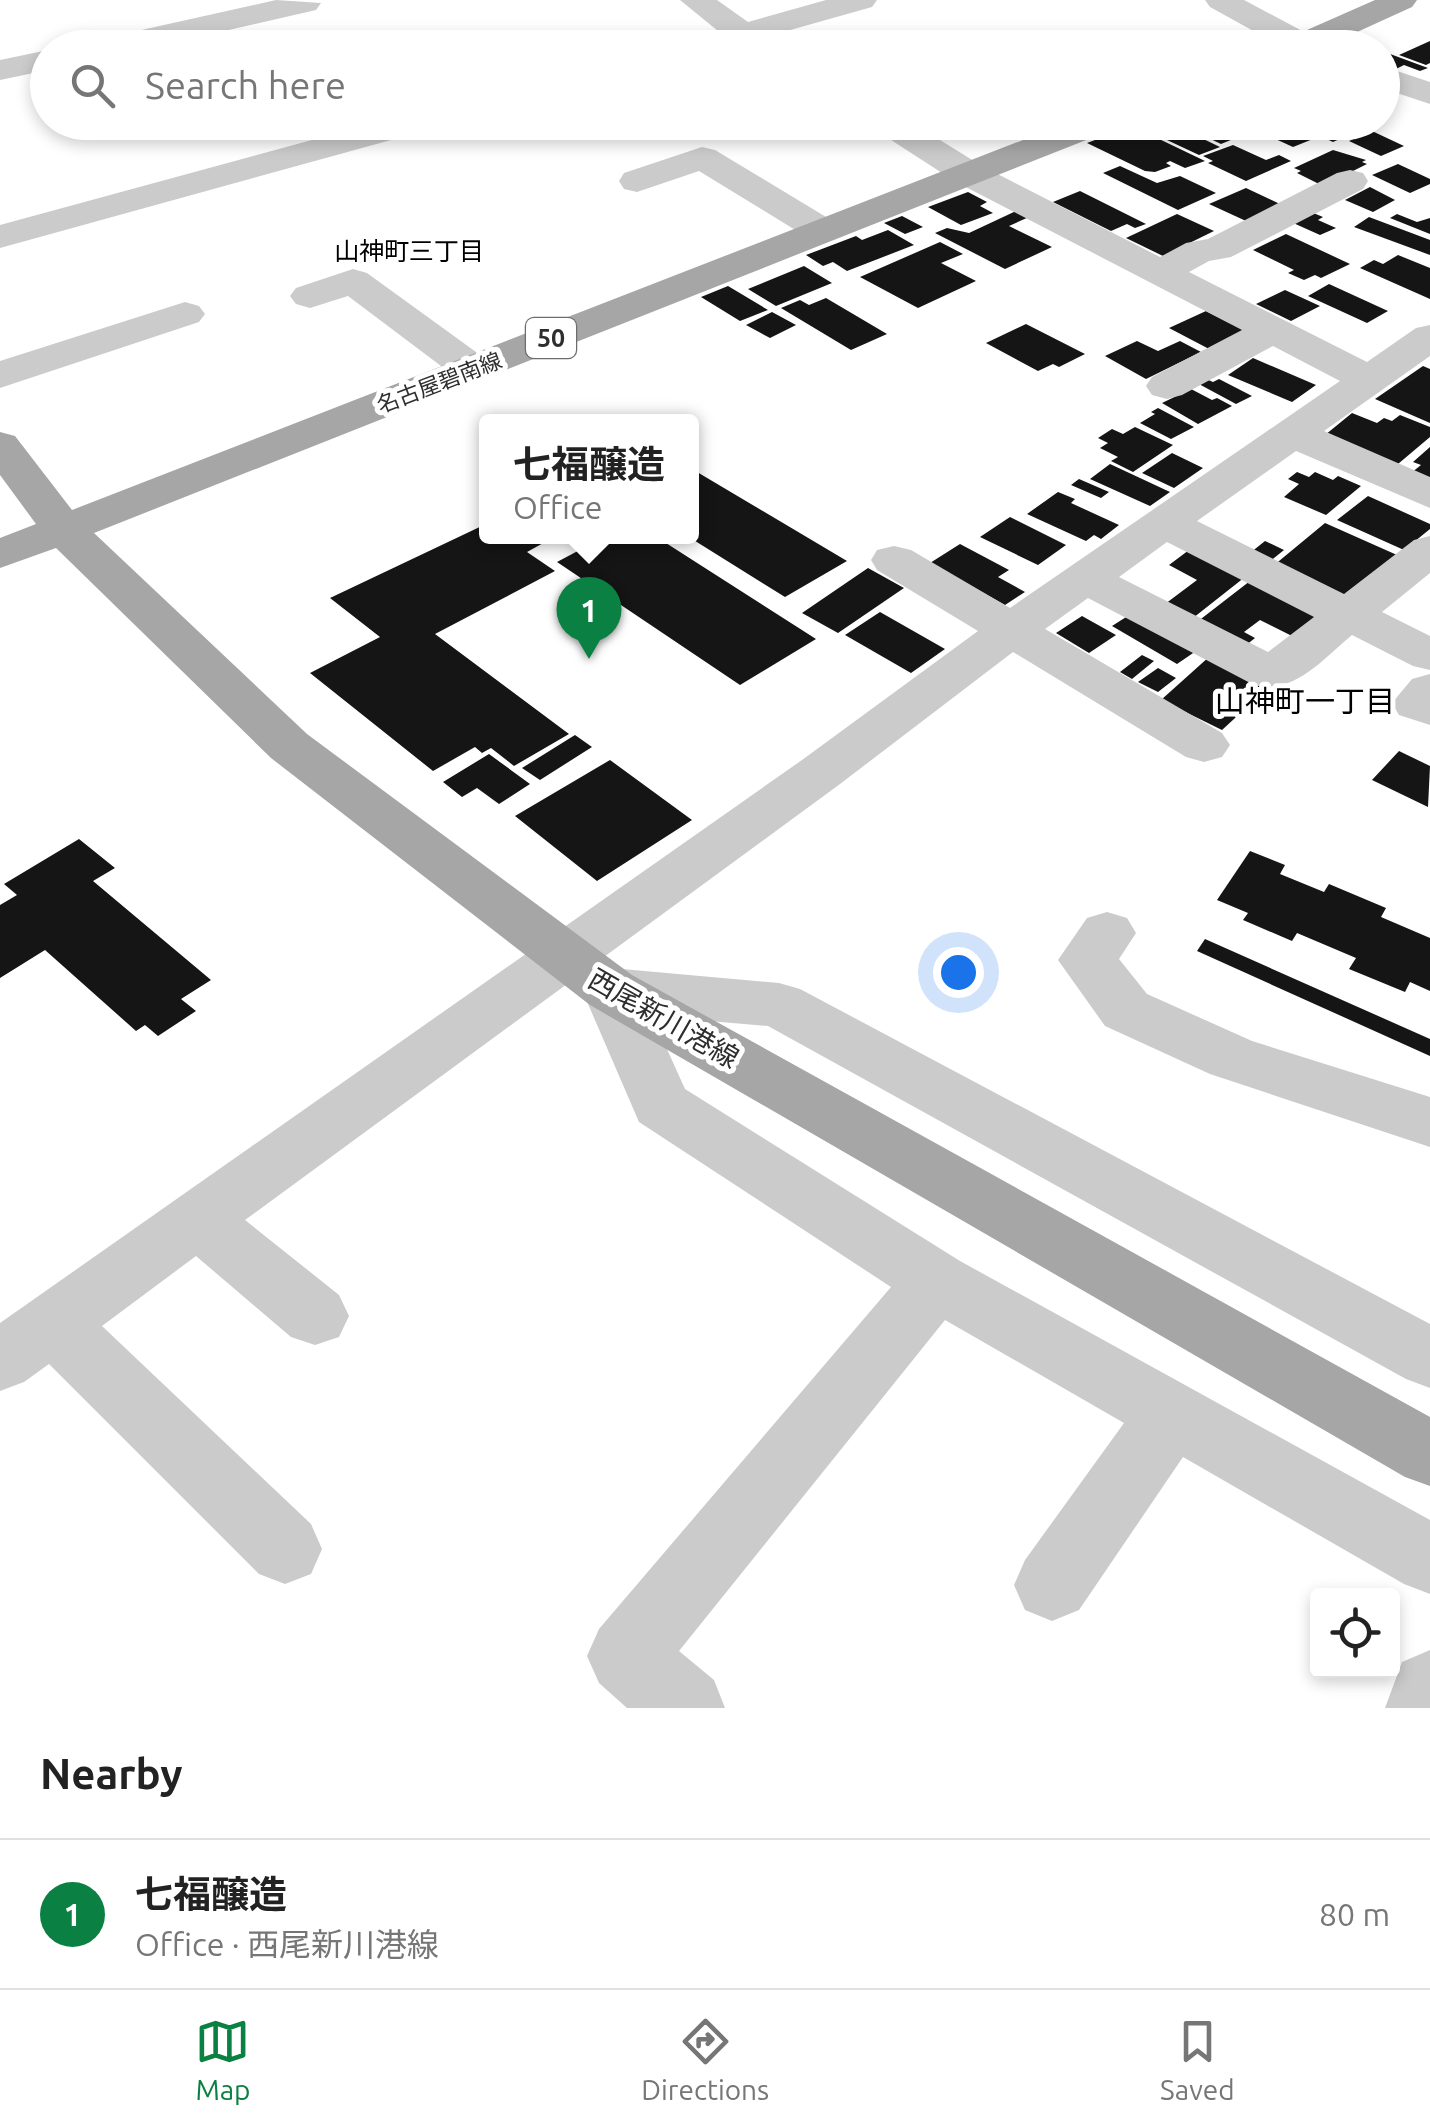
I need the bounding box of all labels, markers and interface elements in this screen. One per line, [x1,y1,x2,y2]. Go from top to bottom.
search box [30,30,1400,140]
icon: search [65,58,120,113]
text: Search here [145,64,346,106]
district label: 山神町三丁目 [334,237,484,265]
road number: 50 [526,318,576,358]
street label: 名古屋碧南線 [373,347,505,417]
popup [479,414,699,544]
text: 七福醸造 [513,443,665,485]
text: Office [513,489,602,525]
pin: 1 [556,576,622,659]
district label: 山神町一丁目 [1215,684,1395,718]
your location [933,947,984,998]
street label: 西尾新川港線 [583,963,745,1073]
map controls [1310,1588,1400,1678]
button: locate [1310,1588,1400,1678]
text: Nearby [40,1750,183,1797]
text: 七福醸造 [135,1873,287,1915]
text: 1 [63,1896,82,1932]
text: 80 m [1319,1896,1390,1932]
text: Office · 西尾新川港線 [135,1926,439,1962]
tab: Map [195,2014,251,2105]
tab: Directions [641,2014,769,2105]
tab: Saved [1160,2014,1235,2105]

